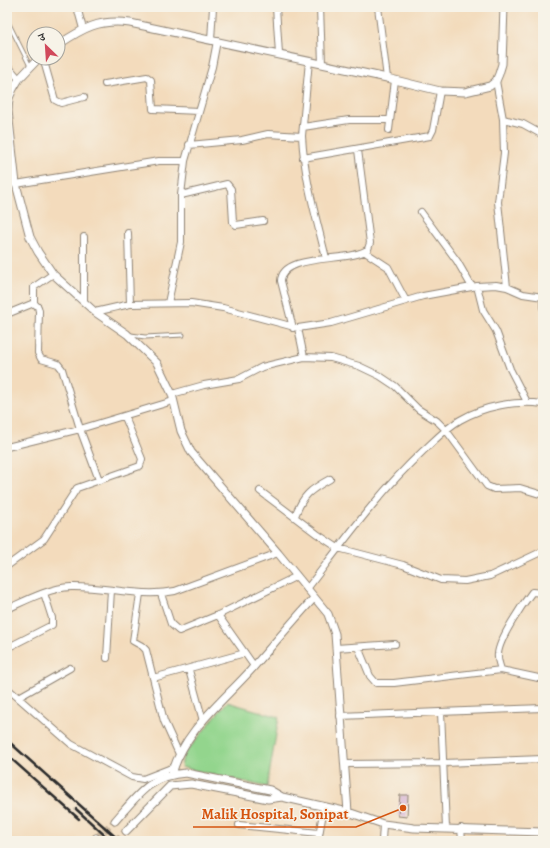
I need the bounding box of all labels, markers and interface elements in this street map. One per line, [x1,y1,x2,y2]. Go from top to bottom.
north arrow [26,26,66,66]
text: उ [35,29,49,46]
callout: Malik Hospital, Sonipat [193,800,356,827]
text: Malik Hospital, Sonipat [202,804,348,824]

